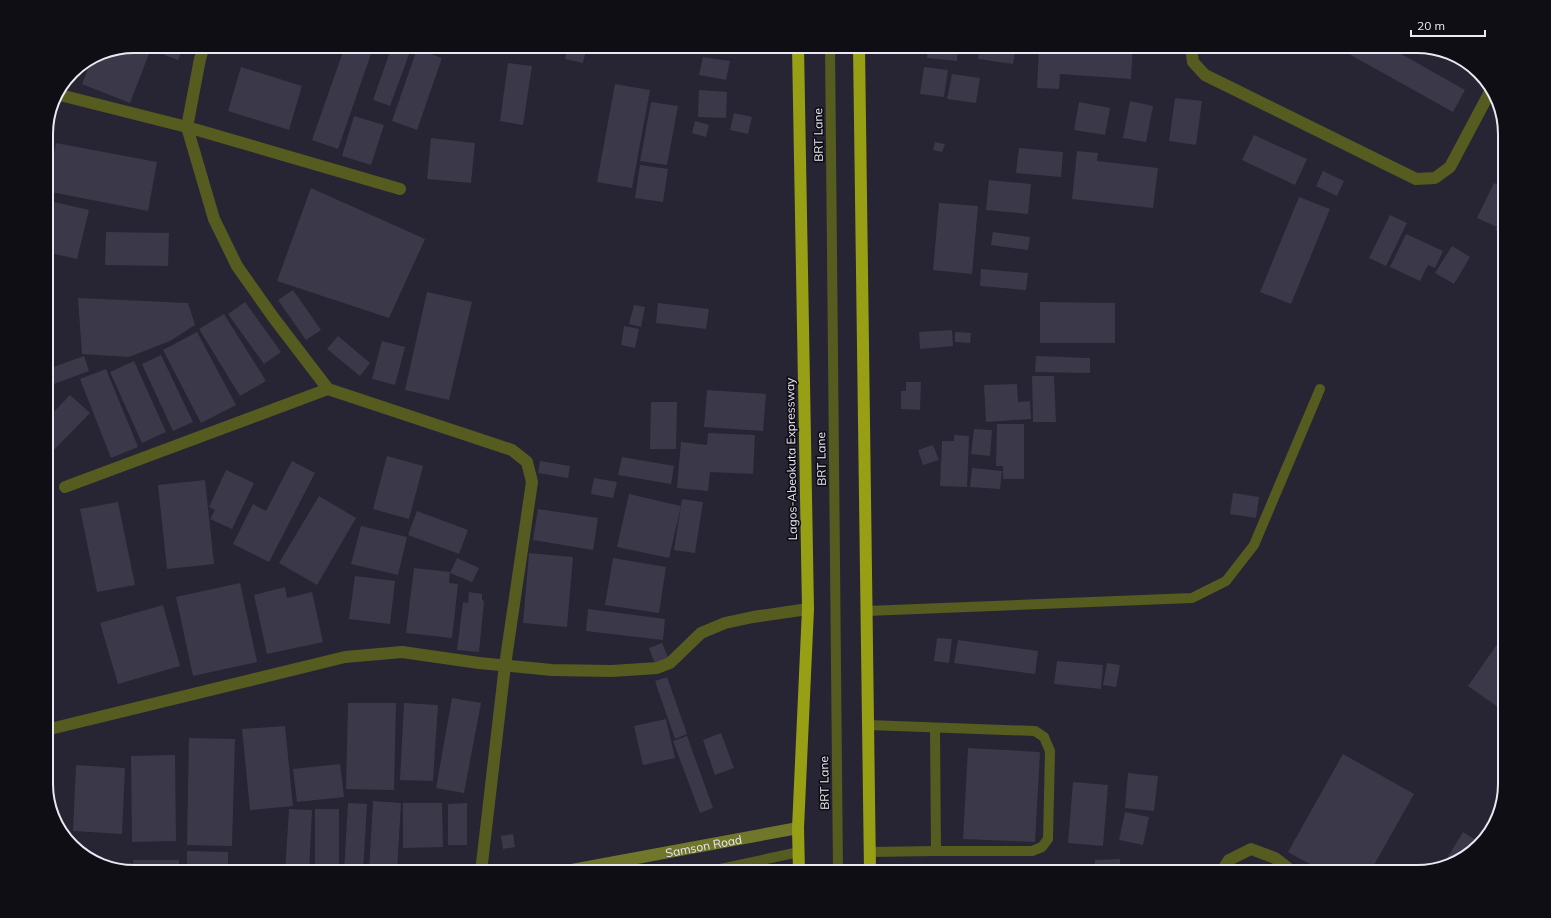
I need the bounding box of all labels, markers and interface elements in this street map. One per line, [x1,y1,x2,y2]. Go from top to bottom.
scale bar [1411,12,1485,38]
text: 20 m [1417,18,1445,33]
street label: BRT Lane [810,108,826,162]
street label: Lagos-Abeokuta Expressway [782,377,800,541]
street label: BRT Lane [813,432,829,486]
street label: BRT Lane [816,756,832,810]
street label: Samson Road [664,831,743,860]

